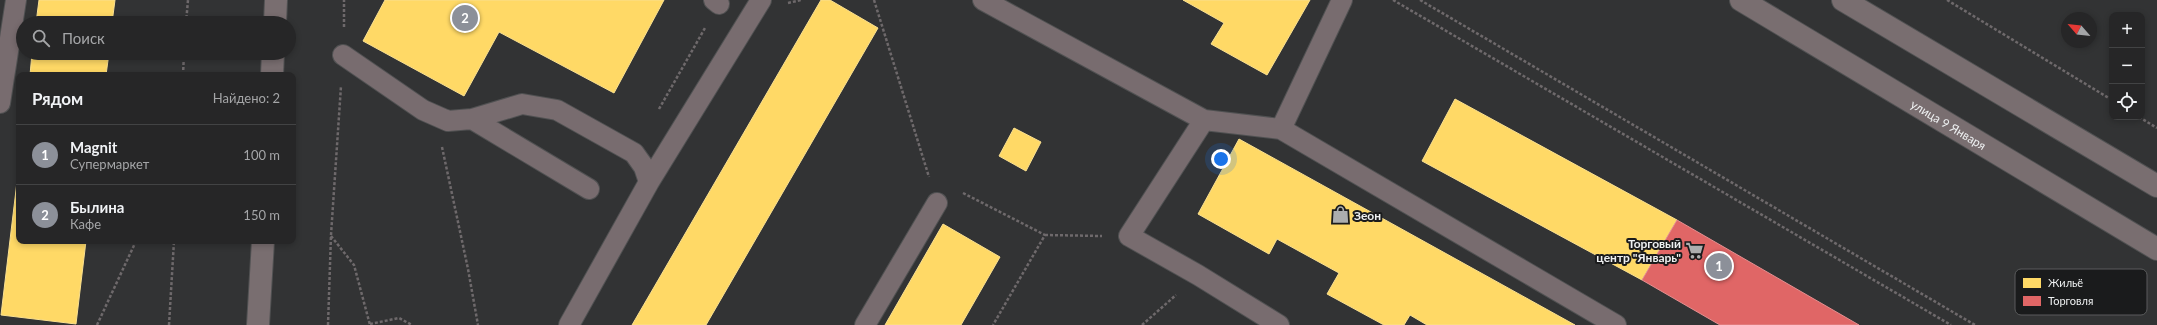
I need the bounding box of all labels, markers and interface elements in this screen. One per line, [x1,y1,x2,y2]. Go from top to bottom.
pin: 2 [452,3,478,33]
north arrow [2061,12,2097,48]
map controls [2109,12,2145,120]
button: + [2109,12,2145,48]
search box [16,16,296,60]
icon: search [30,27,52,49]
text: Поиск [62,29,105,47]
button: − [2109,48,2145,84]
button: locate [2109,84,2145,120]
text: Рядом [32,88,83,109]
text: Найдено: 2 [213,90,280,106]
street label: улица 9 Января [1908,96,1989,153]
text: Magnit [70,138,117,156]
text: 1 [41,147,49,163]
text: 100 m [243,147,280,163]
your location [1211,149,1231,169]
text: Супермаркет [70,156,149,172]
text: Былина [70,198,124,216]
shop icon: Зеон [1331,205,1351,225]
text: 2 [41,207,49,223]
text: 150 m [243,207,280,223]
place label: Зеон [1354,208,1381,223]
text: Кафе [70,216,101,232]
place label: Торговый центр "Январь" [1596,236,1681,265]
supermarket icon: Торговый центр "Январь" [1684,240,1704,260]
pin: 1 [1706,251,1732,281]
legend [2015,269,2147,315]
text: Жильё [2048,276,2083,289]
text: Торговля [2048,294,2093,307]

